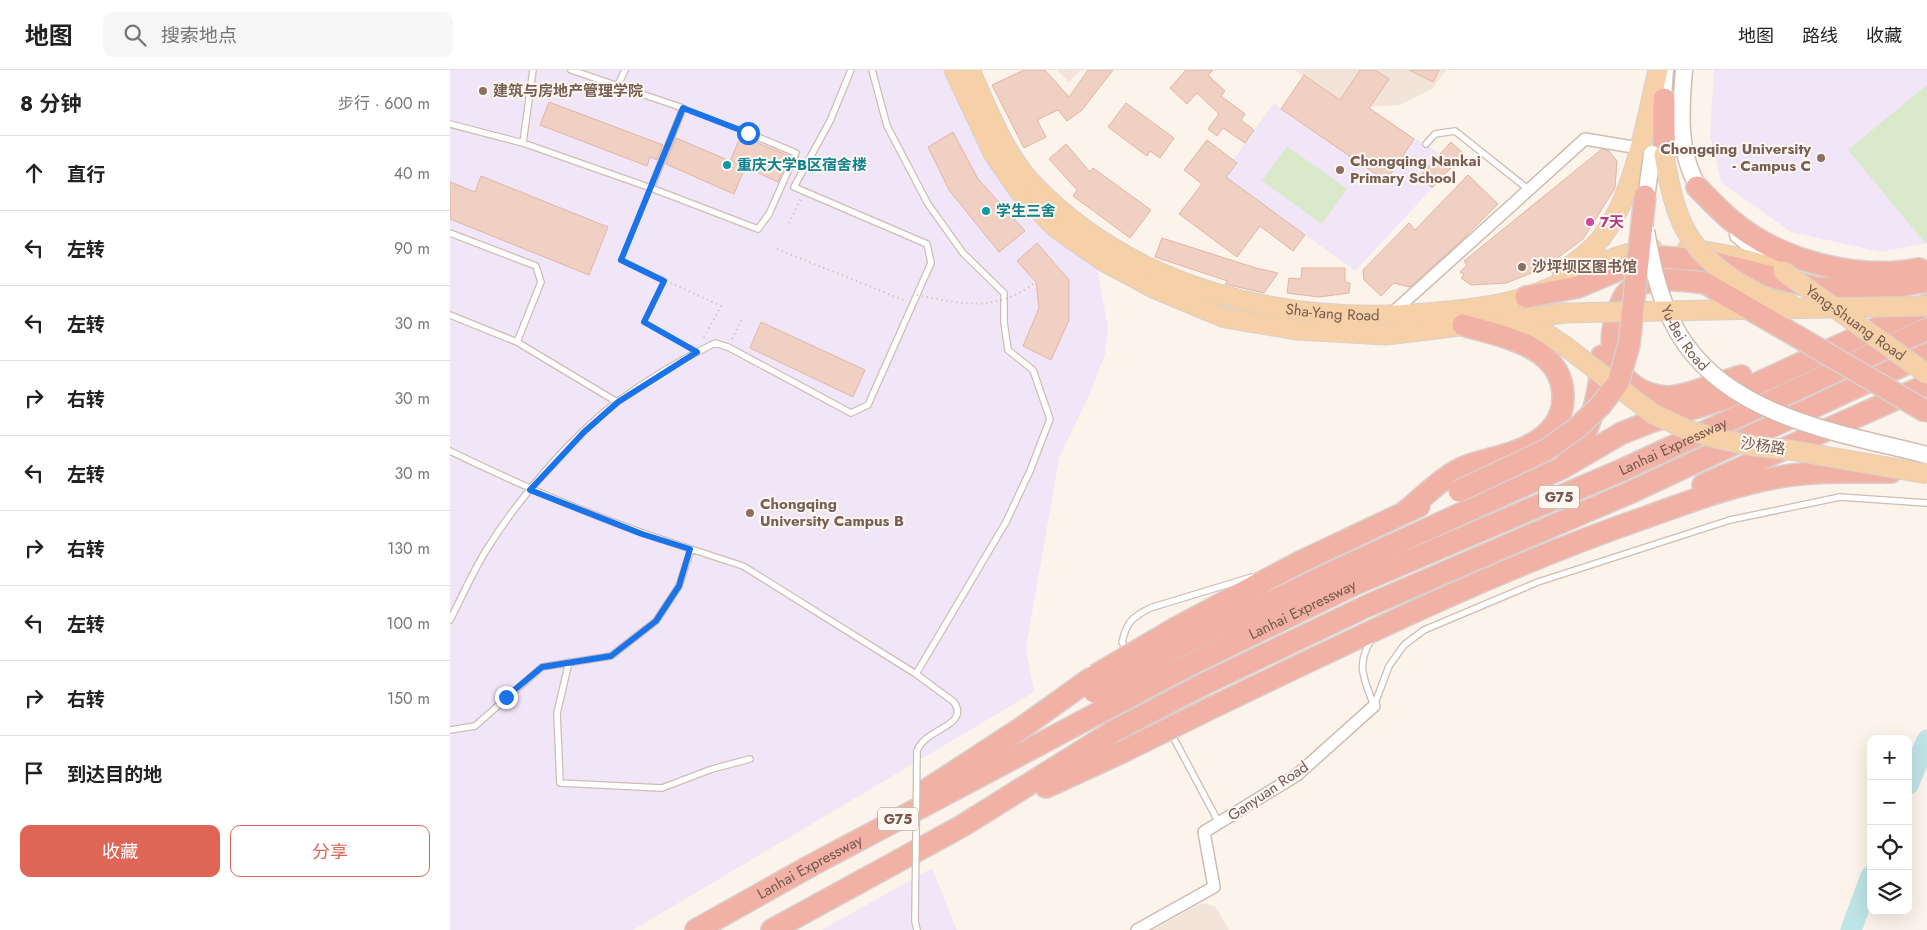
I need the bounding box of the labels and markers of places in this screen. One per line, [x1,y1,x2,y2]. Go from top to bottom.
place label: 建筑与房地产管理学院 [493,80,643,102]
marker: 建筑与房地产管理学院 [477,85,489,97]
place label: Chongqing University - Campus C [1660,138,1811,177]
place label: Chongqing Nankai Primary School [1350,150,1481,189]
marker: Chongqing University - Campus C [1815,152,1827,164]
place label: 重庆大学B区宿舍楼 [737,154,867,176]
marker: 重庆大学B区宿舍楼 [721,159,733,171]
marker: Chongqing Nankai Primary School [1334,164,1346,176]
place label: 学生三舍 [996,200,1056,222]
marker: 学生三舍 [980,205,992,217]
place label: 7天 [1600,211,1624,233]
marker: 7天 [1584,216,1596,228]
place label: 沙坪坝区图书馆 [1532,256,1637,278]
marker: 沙坪坝区图书馆 [1516,261,1528,273]
place label: Chongqing University Campus B [760,493,904,532]
marker: Chongqing University Campus B [744,507,756,519]

